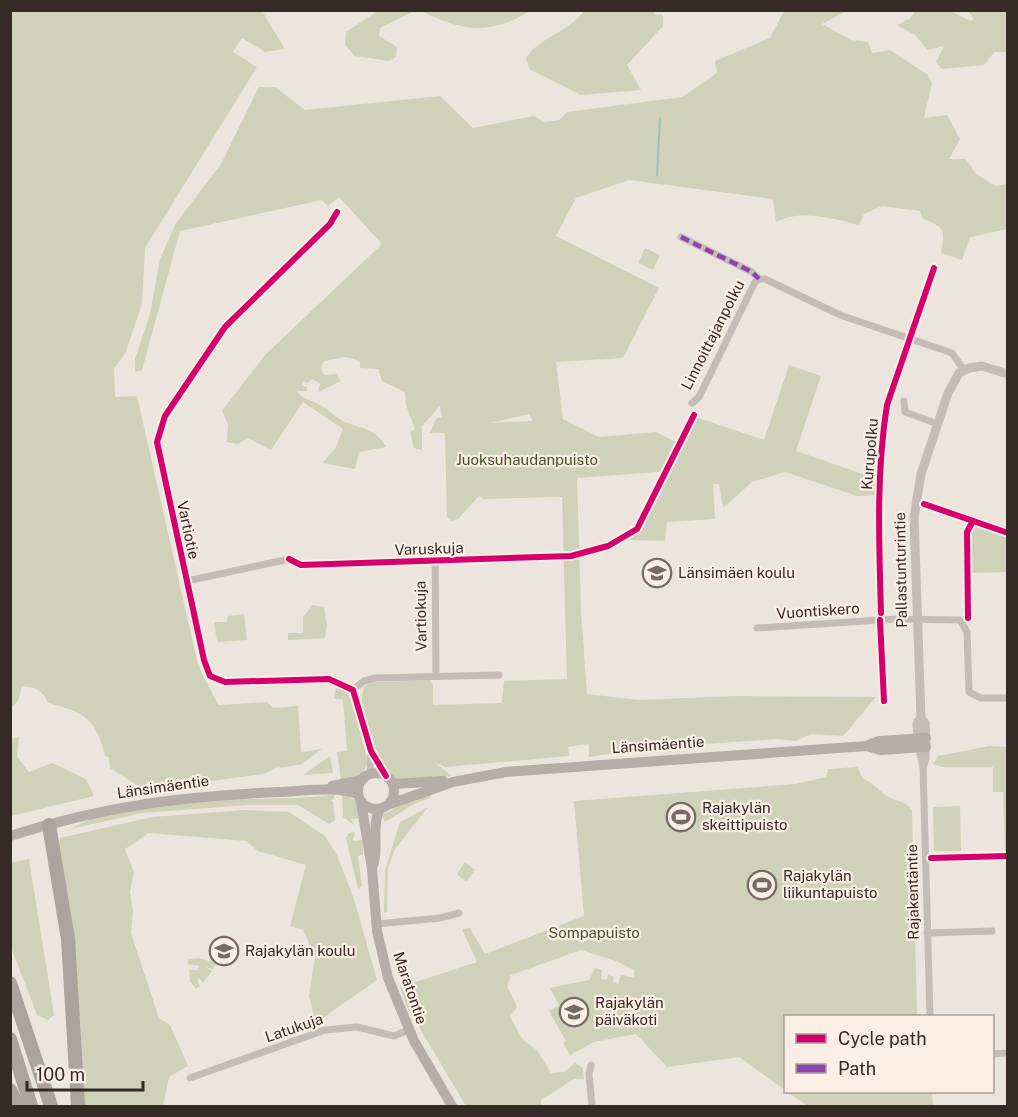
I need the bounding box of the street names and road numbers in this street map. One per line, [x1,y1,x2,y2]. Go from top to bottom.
street label: Linnoittajanpolku [678,277,748,392]
street label: Kurupolku [858,417,881,491]
street label: Vartiotie [174,499,203,561]
street label: Pallastunturintie [891,512,910,628]
street label: Varuskuja [394,539,464,558]
street label: Vartiokuja [411,581,430,651]
street label: Vuontiskero [776,599,860,622]
street label: Länsimäentie [611,733,705,756]
street label: Länsimäentie [116,772,210,801]
street label: Rajakentäntie [903,844,922,940]
street label: Maratontie [390,949,431,1026]
street label: Latukuja [263,1010,325,1045]

